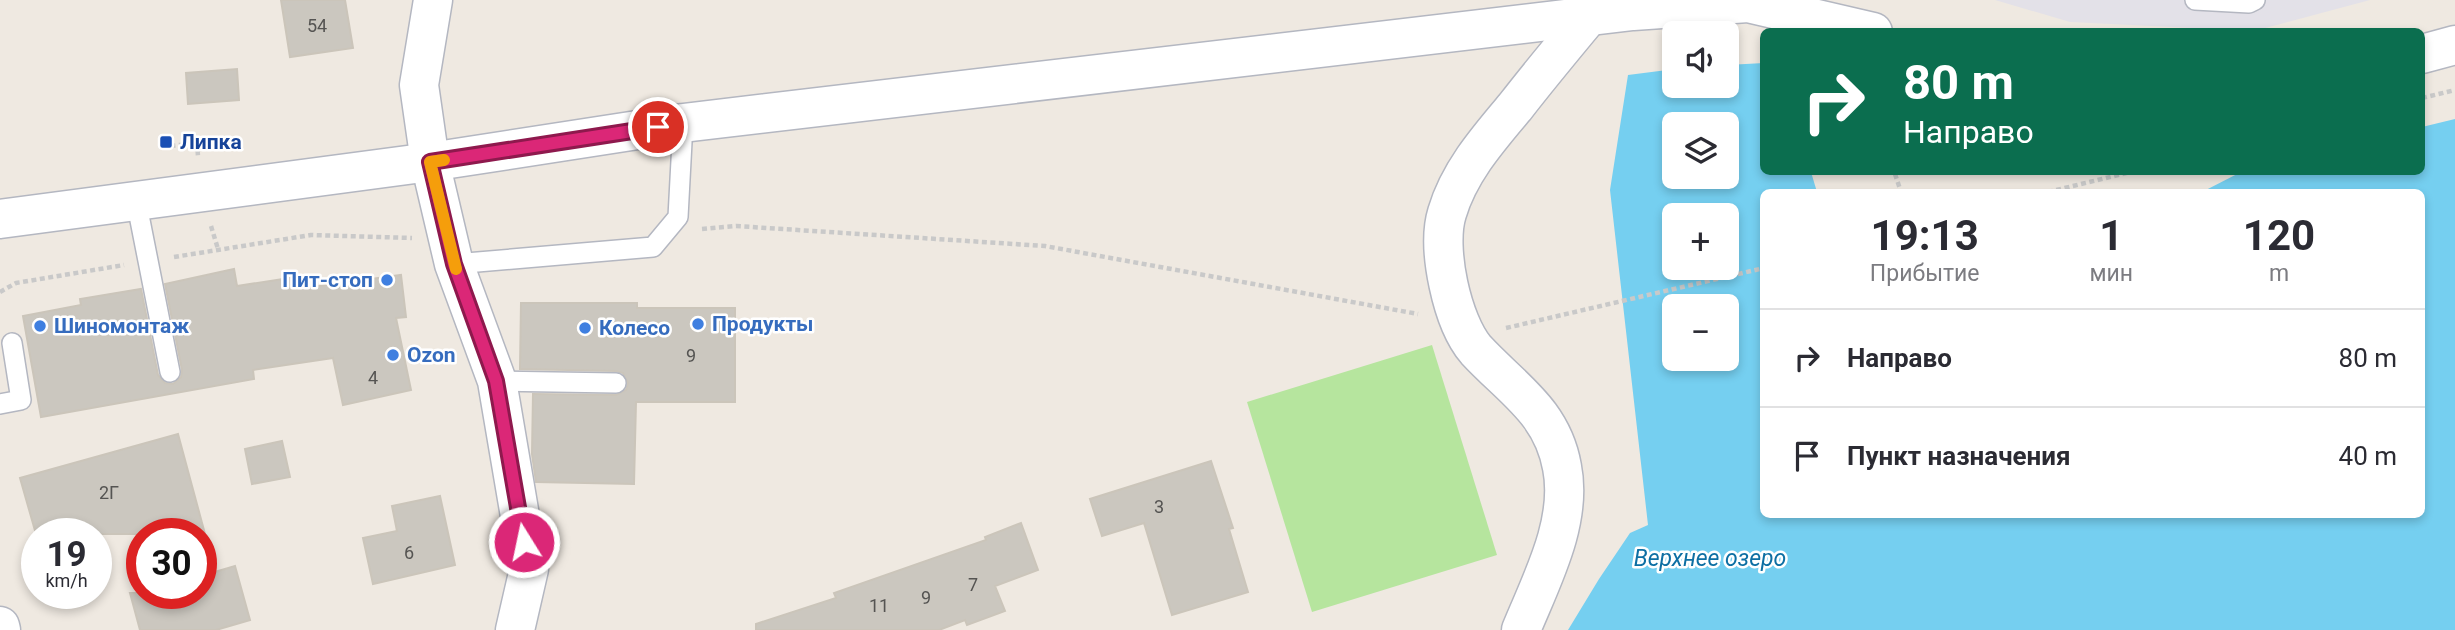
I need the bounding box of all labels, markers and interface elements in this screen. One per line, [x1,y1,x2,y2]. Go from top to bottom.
house number: 54 [307,15,327,36]
map controls [1662,21,1739,371]
button: sound [1662,21,1739,98]
text: 80 m [1903,54,2014,111]
icon: right [1788,56,1879,147]
pin [628,97,688,157]
icon: arrive [639,108,677,146]
button: layers [1662,112,1739,189]
text: Направо [1903,113,2034,151]
place label: Липка [180,130,242,154]
marker: Липка [158,134,174,150]
button: + [1662,203,1739,280]
text: 19:13 [1871,211,1979,260]
text: 1 [2099,211,2123,260]
text: 120 [2243,211,2315,260]
text: Прибытие [1870,260,1980,287]
text: мин [2089,260,2133,287]
text: m [2269,260,2289,287]
place label: Пит-стоп [282,268,373,292]
marker: Пит-стоп [379,272,395,288]
button: − [1662,294,1739,371]
place label: Продукты [712,312,814,336]
place label: Шиномонтаж [54,314,189,338]
place label: Колесо [599,316,670,340]
marker: Продукты [690,316,706,332]
marker: Шиномонтаж [32,318,48,334]
marker: Колесо [577,320,593,336]
icon: right [1788,339,1826,377]
place label: Ozon [407,343,456,367]
text: Направо [1847,343,1952,373]
text: 80 m [2339,343,2397,373]
house number: 9 [686,345,696,366]
marker: Ozon [385,347,401,363]
house number: 4 [368,367,378,388]
icon: arrive [1788,437,1826,475]
text: Пункт назначения [1847,441,2071,471]
text: 40 m [2339,441,2397,471]
house number: 2Г [99,482,119,503]
house number: 3 [1154,496,1164,517]
position arrow [487,505,561,579]
speed limit sign: 30 [126,518,217,609]
text: 19 [46,534,87,575]
house number: 6 [404,542,414,563]
water label: Верхнее озеро [1634,545,1786,572]
text: km/h [45,570,88,591]
house number: 7 [968,574,978,595]
house number: 9 [921,587,931,608]
house number: 11 [869,595,889,616]

